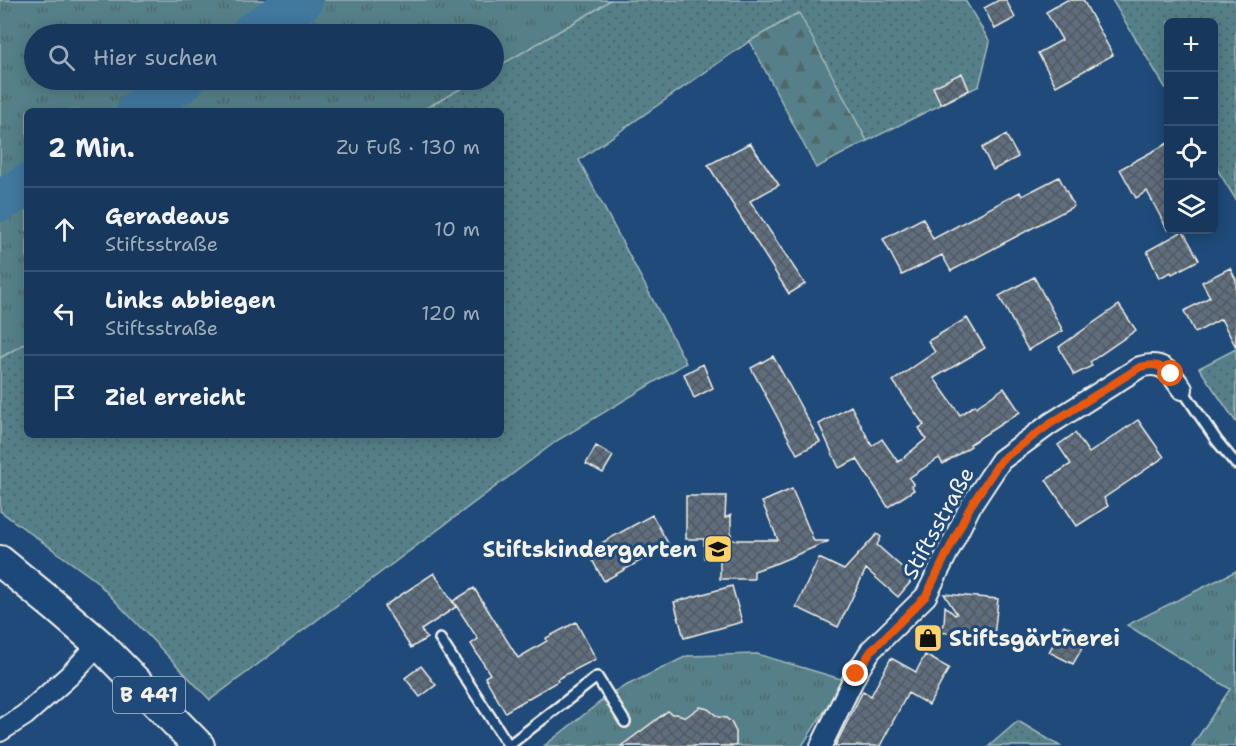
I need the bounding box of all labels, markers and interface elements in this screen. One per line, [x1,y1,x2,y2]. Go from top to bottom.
map controls [1164,18,1218,234]
button: + [1164,18,1218,72]
search box [24,24,504,90]
icon: search [45,41,78,74]
text: Hier suchen [93,43,218,72]
button: − [1164,72,1218,126]
button: locate [1164,126,1218,180]
text: 2 Min. [48,130,135,165]
text: Zu Fuß · 130 m [336,134,480,160]
button: layers [1164,180,1218,234]
text: Geradeaus [105,202,229,231]
icon: ahead [48,213,81,246]
text: 10 m [434,216,480,242]
text: Stiftsstraße [105,231,218,257]
text: Links abbiegen [105,286,276,315]
icon: left [48,297,81,330]
text: 120 m [421,300,480,326]
text: Stiftsstraße [105,315,218,341]
route start [1157,360,1183,386]
icon: arrive [48,381,81,414]
text: Ziel erreicht [105,383,246,412]
street label: Stiftsstraße [895,462,981,584]
school or university icon: Stiftskindergarten [702,533,734,565]
place label: Stiftskindergarten [482,535,697,564]
shop icon: Stiftsgärtnerei [912,622,944,654]
place label: Stiftsgärtnerei [949,624,1120,653]
route end [842,660,868,686]
road number: B 441 [113,677,185,713]

